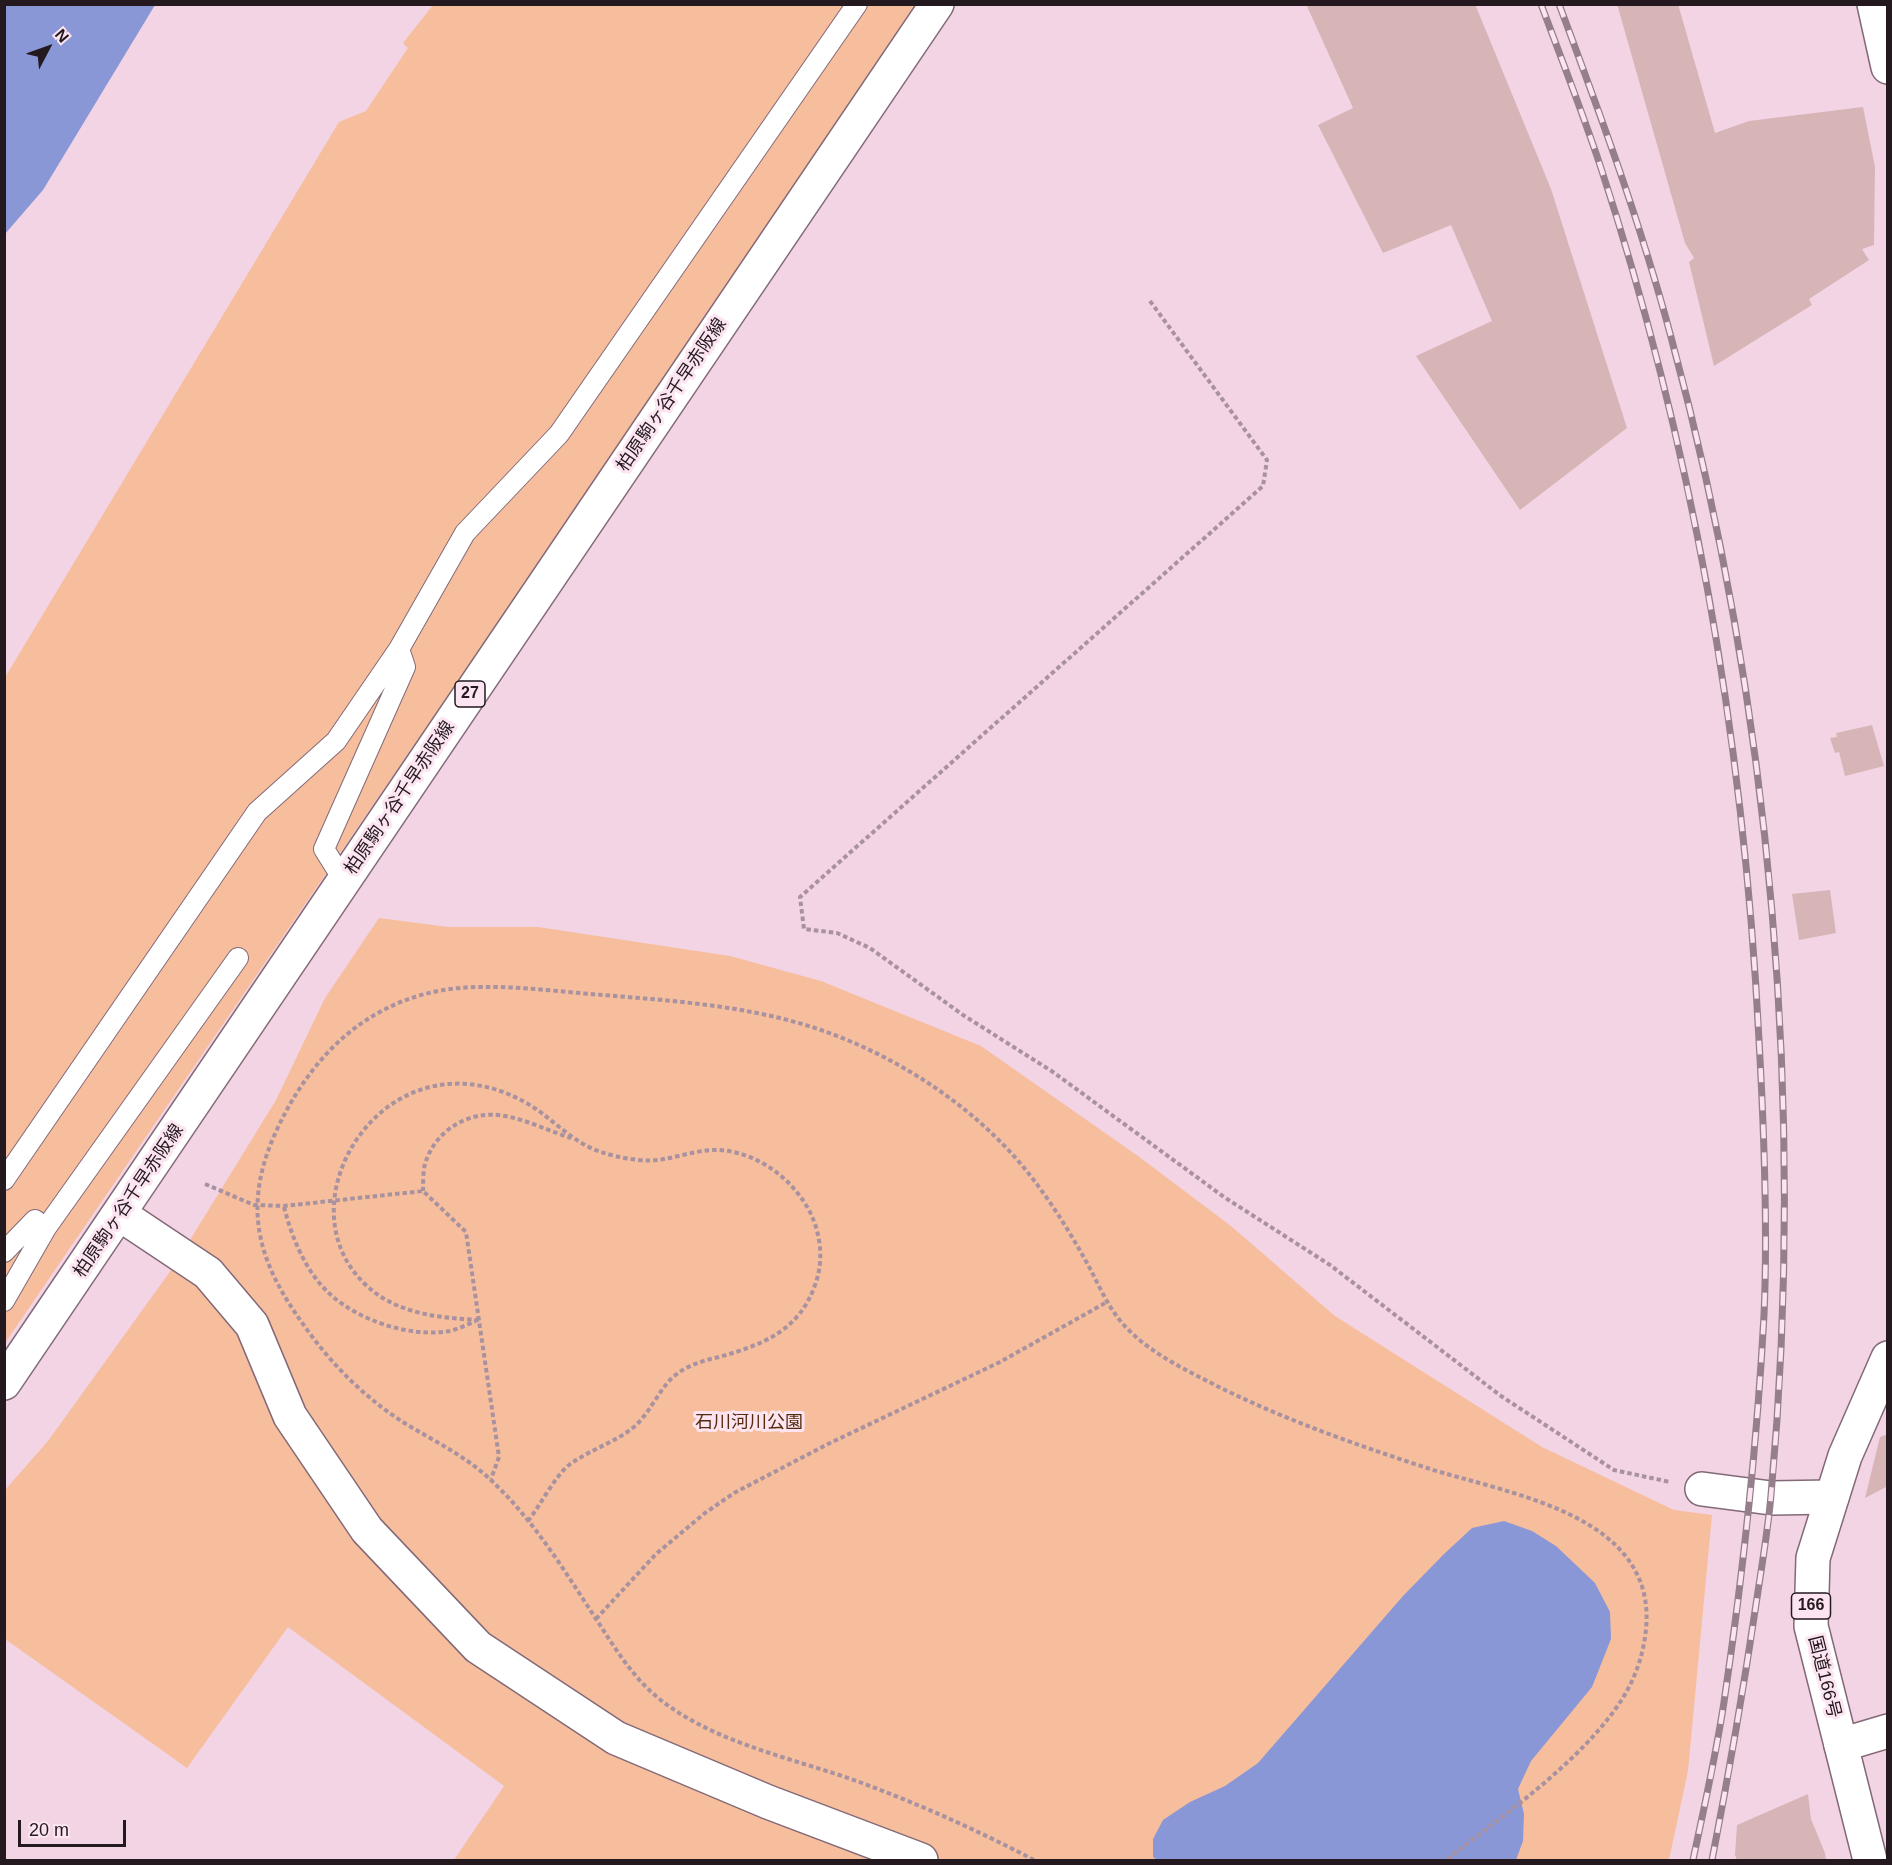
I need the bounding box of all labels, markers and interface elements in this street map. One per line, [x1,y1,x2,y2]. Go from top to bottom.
north arrow [18,18,78,78]
text: N [52,26,72,46]
street label: 柏原駒ヶ谷千早赤阪線 [613,314,731,476]
road number: 27 [455,681,485,707]
street label: 柏原駒ヶ谷千早赤阪線 [341,717,459,879]
street label: 柏原駒ヶ谷千早赤阪線 [70,1120,188,1282]
park label: 石川河川公園 [695,1412,803,1434]
road number: 166 [1792,1593,1830,1619]
street label: 国道166号 [1803,1634,1845,1720]
scale bar [21,1808,129,1846]
text: 20 m [29,1820,69,1840]

